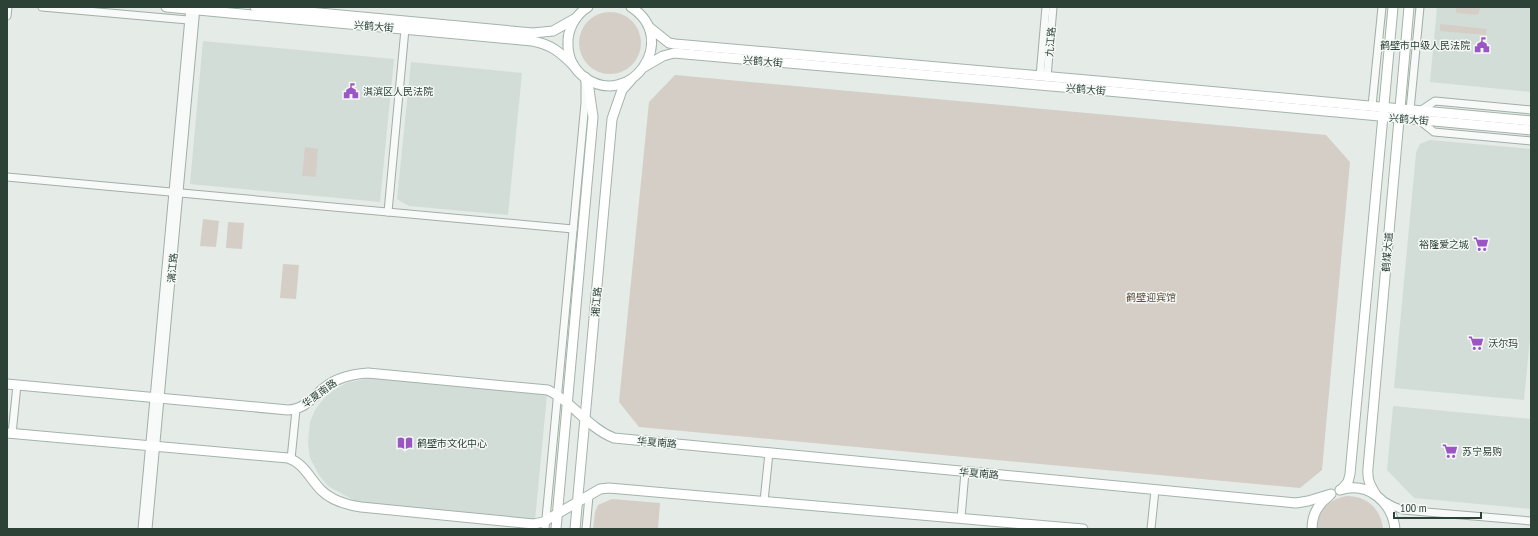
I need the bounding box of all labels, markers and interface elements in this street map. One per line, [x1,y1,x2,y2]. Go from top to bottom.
street label: 兴鹤大街 [353,18,394,35]
street label: 九江路 [1043,27,1058,58]
public building icon: 鹤壁市中级人民法院 [1473,36,1491,54]
place label: 鹤壁市中级人民法院 [1380,39,1470,52]
street label: 兴鹤大街 [742,53,783,70]
street label: 兴鹤大街 [1065,81,1106,98]
public building icon: 淇滨区人民法院 [342,82,360,100]
place label: 淇滨区人民法院 [363,85,433,98]
street label: 兴鹤大街 [1388,111,1429,128]
street label: 鹤煤大道 [1379,232,1396,273]
supermarket icon: 裕隆爱之城 [1472,235,1490,253]
place label: 裕隆爱之城 [1419,238,1469,251]
street label: 漓江路 [165,253,180,284]
street label: 湘江路 [589,287,604,318]
park label: 鹤壁迎宾馆 [1126,291,1176,304]
supermarket icon: 沃尔玛 [1467,334,1485,352]
place label: 沃尔玛 [1488,337,1518,350]
street label: 华夏南路 [299,376,339,410]
library icon: 鹤壁市文化中心 [396,434,414,452]
street label: 华夏南路 [636,434,677,451]
place label: 鹤壁市文化中心 [417,437,487,450]
supermarket icon: 苏宁易购 [1441,442,1459,460]
place label: 苏宁易购 [1462,445,1502,458]
street label: 华夏南路 [958,465,999,482]
scale bar [1394,494,1481,520]
text: 100 m [1400,500,1427,515]

